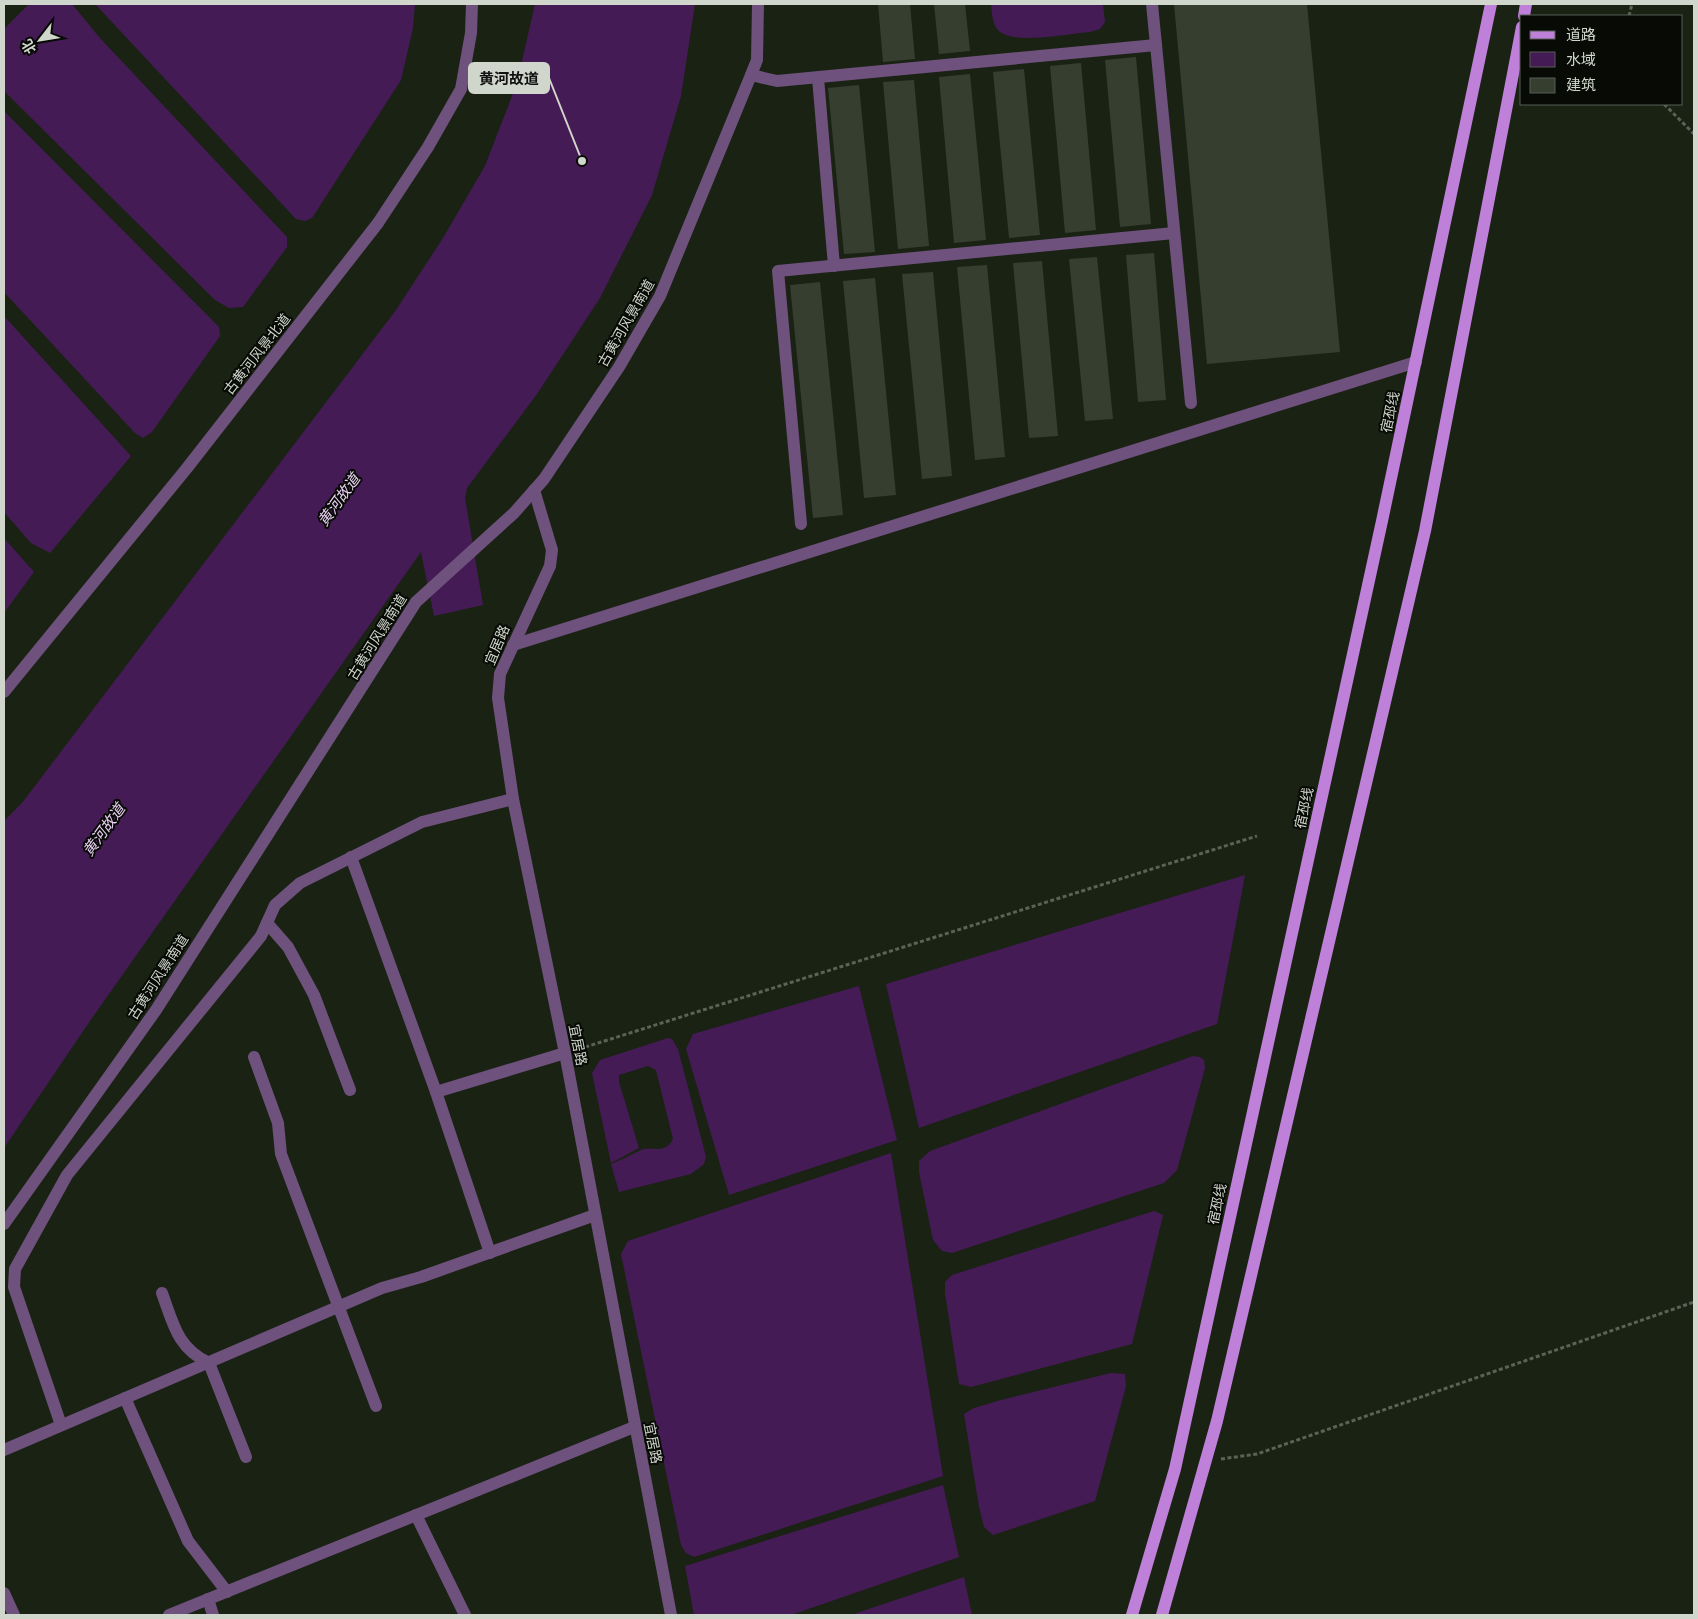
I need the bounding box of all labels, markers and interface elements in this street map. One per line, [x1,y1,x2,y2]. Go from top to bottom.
north arrow [15,15,65,65]
legend [1520,15,1683,105]
text: 道路 [1566,24,1596,44]
text: 北 [17,36,40,58]
text: 水域 [1566,49,1596,69]
callout: 黄河故道 [469,63,549,93]
text: 黄河故道 [479,68,539,88]
text: 建筑 [1566,74,1596,94]
street label: 古黄河风景南道 [593,276,658,370]
street label: 古黄河风景北道 [219,309,294,398]
street label: 宿邳线 [1376,389,1403,434]
water label: 黄河故道 [312,468,365,530]
street label: 古黄河风景南道 [343,590,411,683]
street label: 宜居路 [480,622,513,668]
street label: 宿邳线 [1290,785,1317,830]
water label: 黄河故道 [77,798,130,860]
street label: 古黄河风景南道 [123,930,192,1023]
street label: 宜居路 [565,1022,592,1067]
street label: 宿邳线 [1203,1181,1230,1226]
street label: 宜居路 [640,1420,667,1465]

